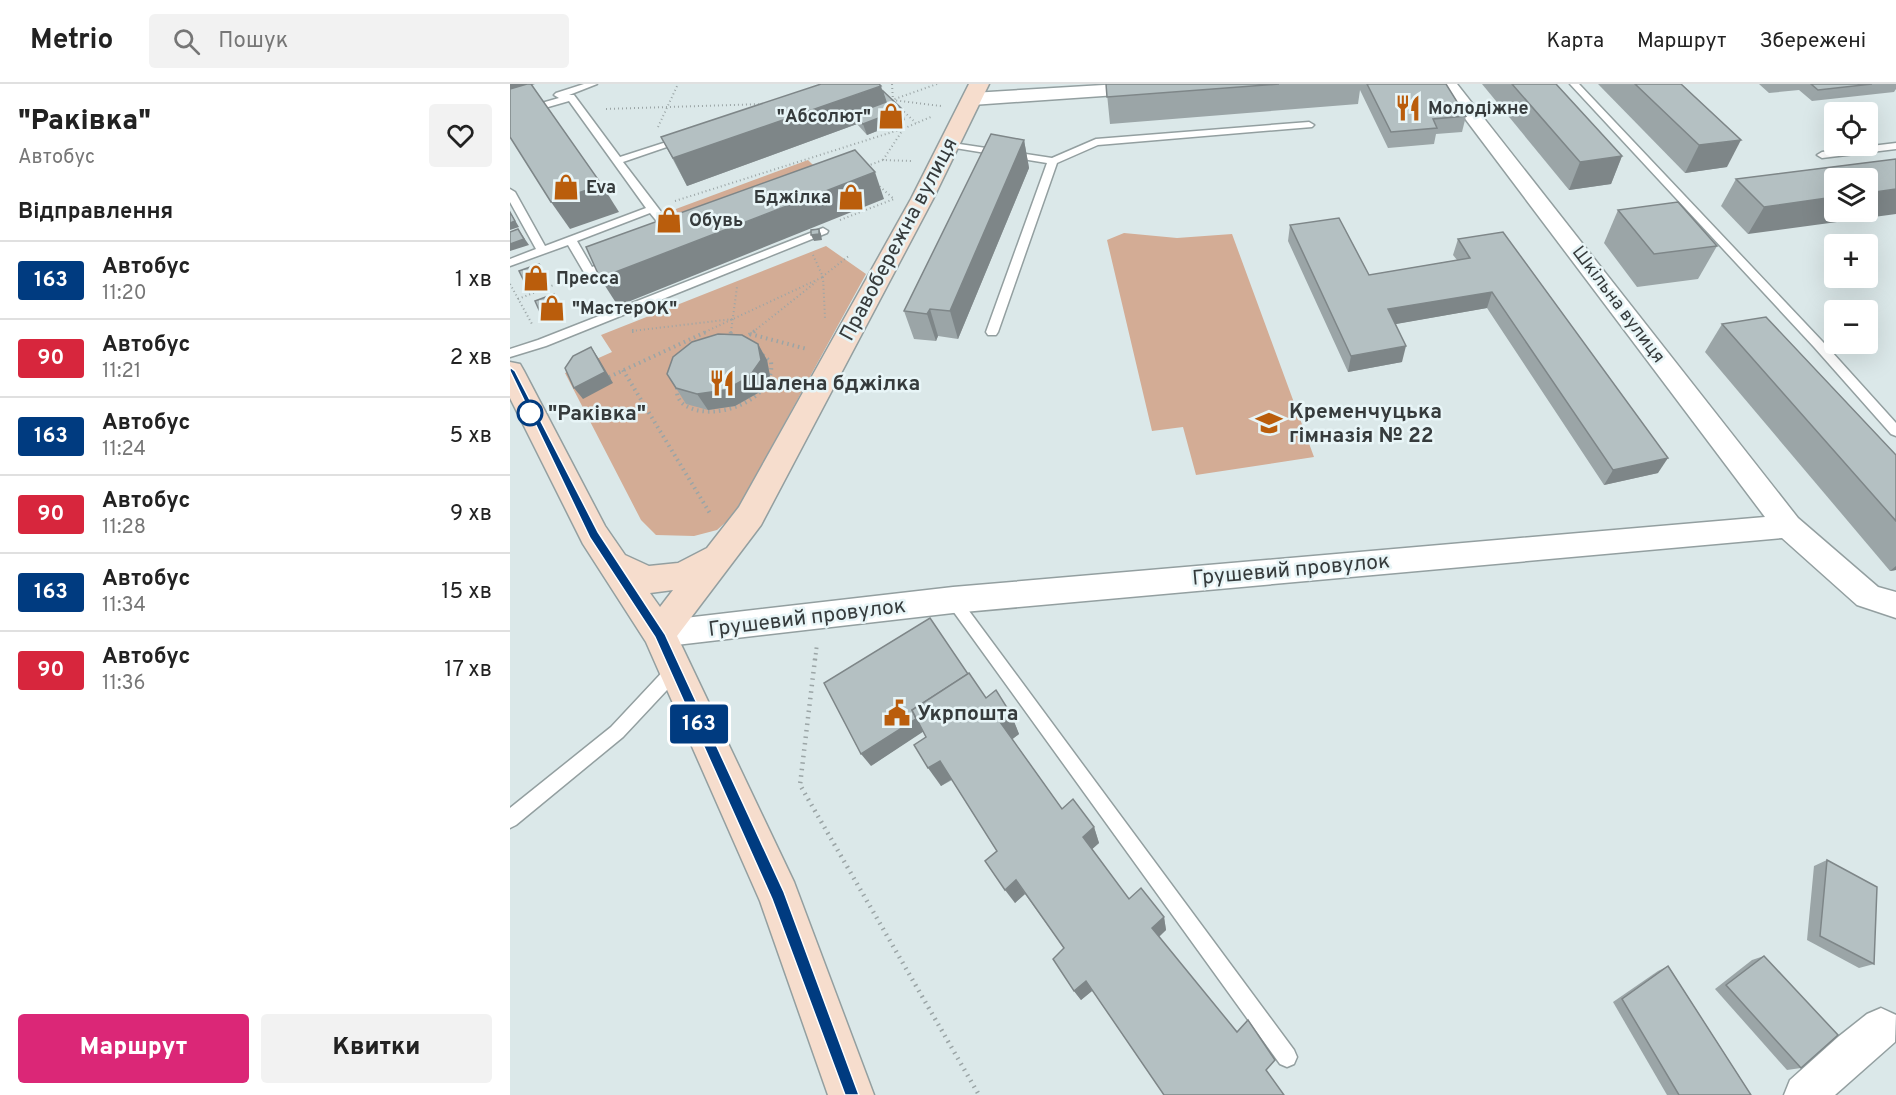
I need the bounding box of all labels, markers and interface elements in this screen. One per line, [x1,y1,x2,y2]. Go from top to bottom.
search box [149,14,569,68]
text: Metrio [30,23,113,59]
icon: search [170,25,203,58]
text: Пошук [218,28,288,55]
text: Карта [1547,28,1604,55]
text: Маршрут [1637,28,1726,55]
text: Збережені [1759,28,1866,55]
restaurant icon: Молодіжне [1393,93,1423,123]
place label: Молодіжне [1428,98,1529,121]
shop icon: "Абсолют" [876,101,906,131]
map controls [1824,102,1878,354]
button: locate [1824,102,1878,156]
text: "Раківка" [18,104,151,140]
button: heart [429,104,492,167]
place label: "Абсолют" [777,106,871,129]
street label: Правобережна вулиця [834,133,964,346]
text: Автобус [18,145,95,171]
button: layers [1824,168,1878,222]
shop icon: Eva [551,172,581,202]
place label: Eva [586,177,616,200]
shop icon: Бджілка [836,182,866,212]
place label: Бджілка [754,187,831,210]
text: Відправлення [18,199,173,226]
shop icon: Обувь [654,205,684,235]
place label: Обувь [689,210,743,233]
button: + [1824,234,1878,288]
street label: Шкільна вулиця [1566,242,1669,368]
text: Автобус [102,254,190,281]
shop icon: Пресса [521,263,551,293]
text: 163 [34,267,68,294]
text: 1 хв [455,267,492,294]
place label: Пресса [556,268,619,291]
text: 11:20 [102,281,147,307]
shop icon: "МастерОК" [537,293,567,323]
place label: "МастерОК" [572,298,677,321]
button: − [1824,300,1878,354]
text: Автобус [102,332,190,359]
text: 90 [38,345,64,372]
text: 2 хв [450,345,492,372]
text: 11:21 [102,359,141,385]
restaurant icon: Шалена бджілка [707,368,737,398]
place label: Шалена бджілка [742,371,920,398]
place label: Кременчуцька гімназія № 22 [1289,399,1442,450]
marker: "Раківка" [517,400,543,426]
place label: "Раківка" [548,401,646,428]
school or university icon: Кременчуцька гімназія № 22 [1254,408,1284,438]
text: Автобус [102,410,190,437]
text: 163 [34,423,68,450]
text: 5 хв [449,423,492,450]
text: 11:24 [102,437,146,463]
text: Автобус [102,488,190,515]
text: 90 [38,501,64,528]
text: 9 хв [450,501,492,528]
text: 11:28 [102,515,146,541]
street label: Грушевий провулок [1191,548,1391,593]
text: Автобус [102,566,190,593]
text: 163 [34,579,68,606]
text: 15 хв [441,579,492,606]
text: 11:34 [102,593,146,619]
street label: Грушевий провулок [707,593,907,644]
text: Автобус [102,644,190,671]
text: 90 [38,657,64,684]
text: 17 хв [444,657,492,684]
text: 11:36 [102,671,145,697]
public building icon: Укрпошта [882,698,912,728]
place label: Укрпошта [917,701,1018,728]
line badge: 163 [664,704,734,744]
text: 163 [682,711,716,738]
button: Маршрут [18,1014,249,1083]
button: Квитки [261,1014,492,1083]

